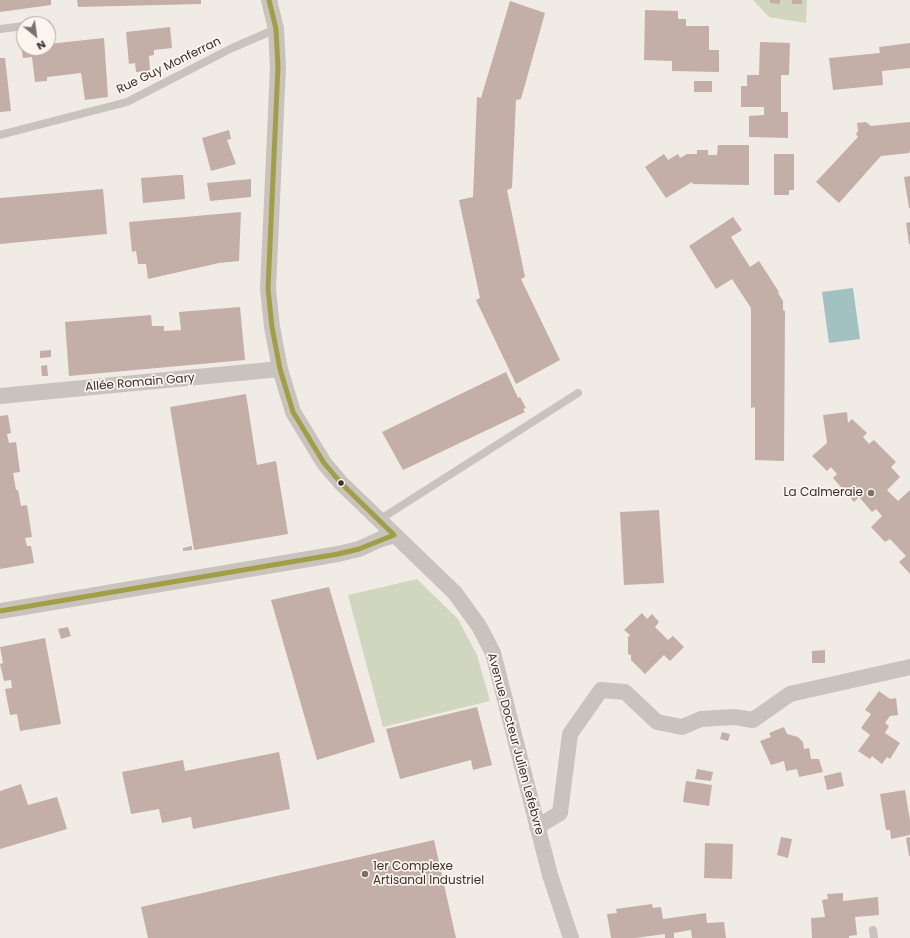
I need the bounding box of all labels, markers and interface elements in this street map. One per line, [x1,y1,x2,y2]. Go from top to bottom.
north arrow [16,16,56,56]
street label: Rue Guy Monferran [114,34,224,98]
text: N [34,37,49,55]
street label: Allée Romain Gary [85,371,195,395]
unlabelled marker [336,478,346,488]
place label: La Calmeraie [783,486,863,500]
marker: La Calmeraie [866,488,876,498]
street label: Avenue Docteur Julien Lefebvre [484,651,546,837]
place label: 1er Complexe Artisanal Industriel [373,860,484,888]
marker: 1er Complexe Artisanal Industriel [360,869,370,879]

